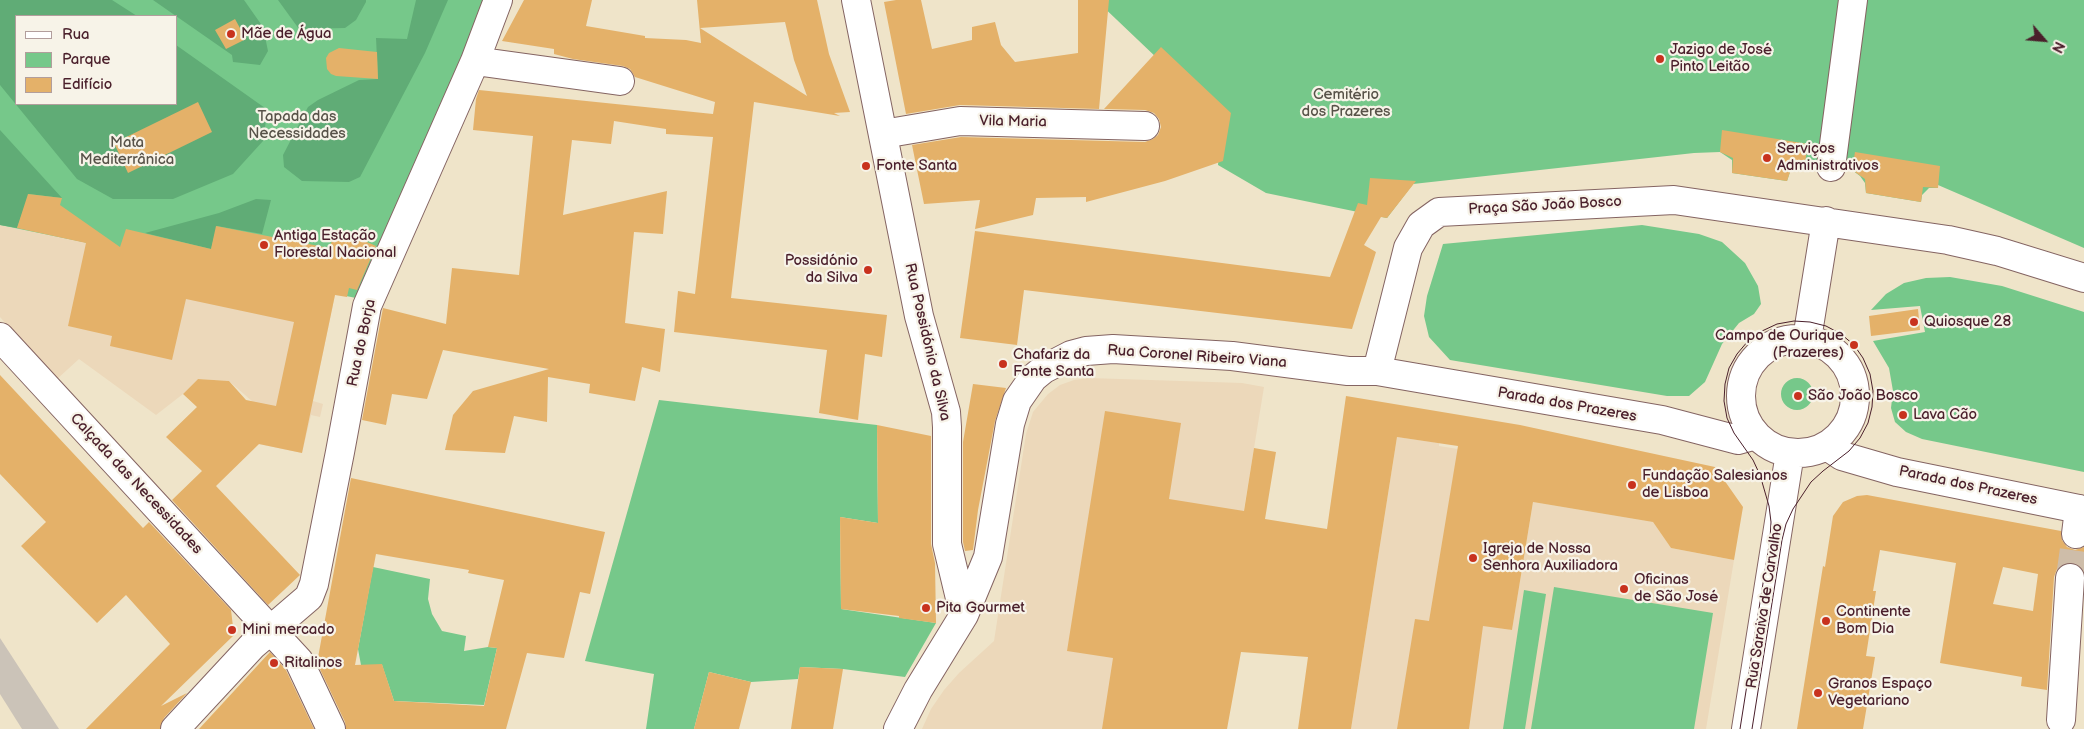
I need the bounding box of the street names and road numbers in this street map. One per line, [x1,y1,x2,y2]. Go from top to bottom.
street label: Vila Maria [979,112,1047,132]
street label: Praça São João Bosco [1468,193,1622,219]
street label: Rua Possidónio da Silva [900,261,954,423]
street label: Rua do Borja [344,298,380,388]
street label: Rua Coronel Ribeiro Viana [1107,342,1287,372]
street label: Parada dos Prazeres [1496,384,1638,426]
street label: Calçada das Necessidades [66,410,206,558]
street label: Parada dos Prazeres [1897,463,2039,509]
street label: Rua Saraiva de Carvalho [1743,522,1787,690]

